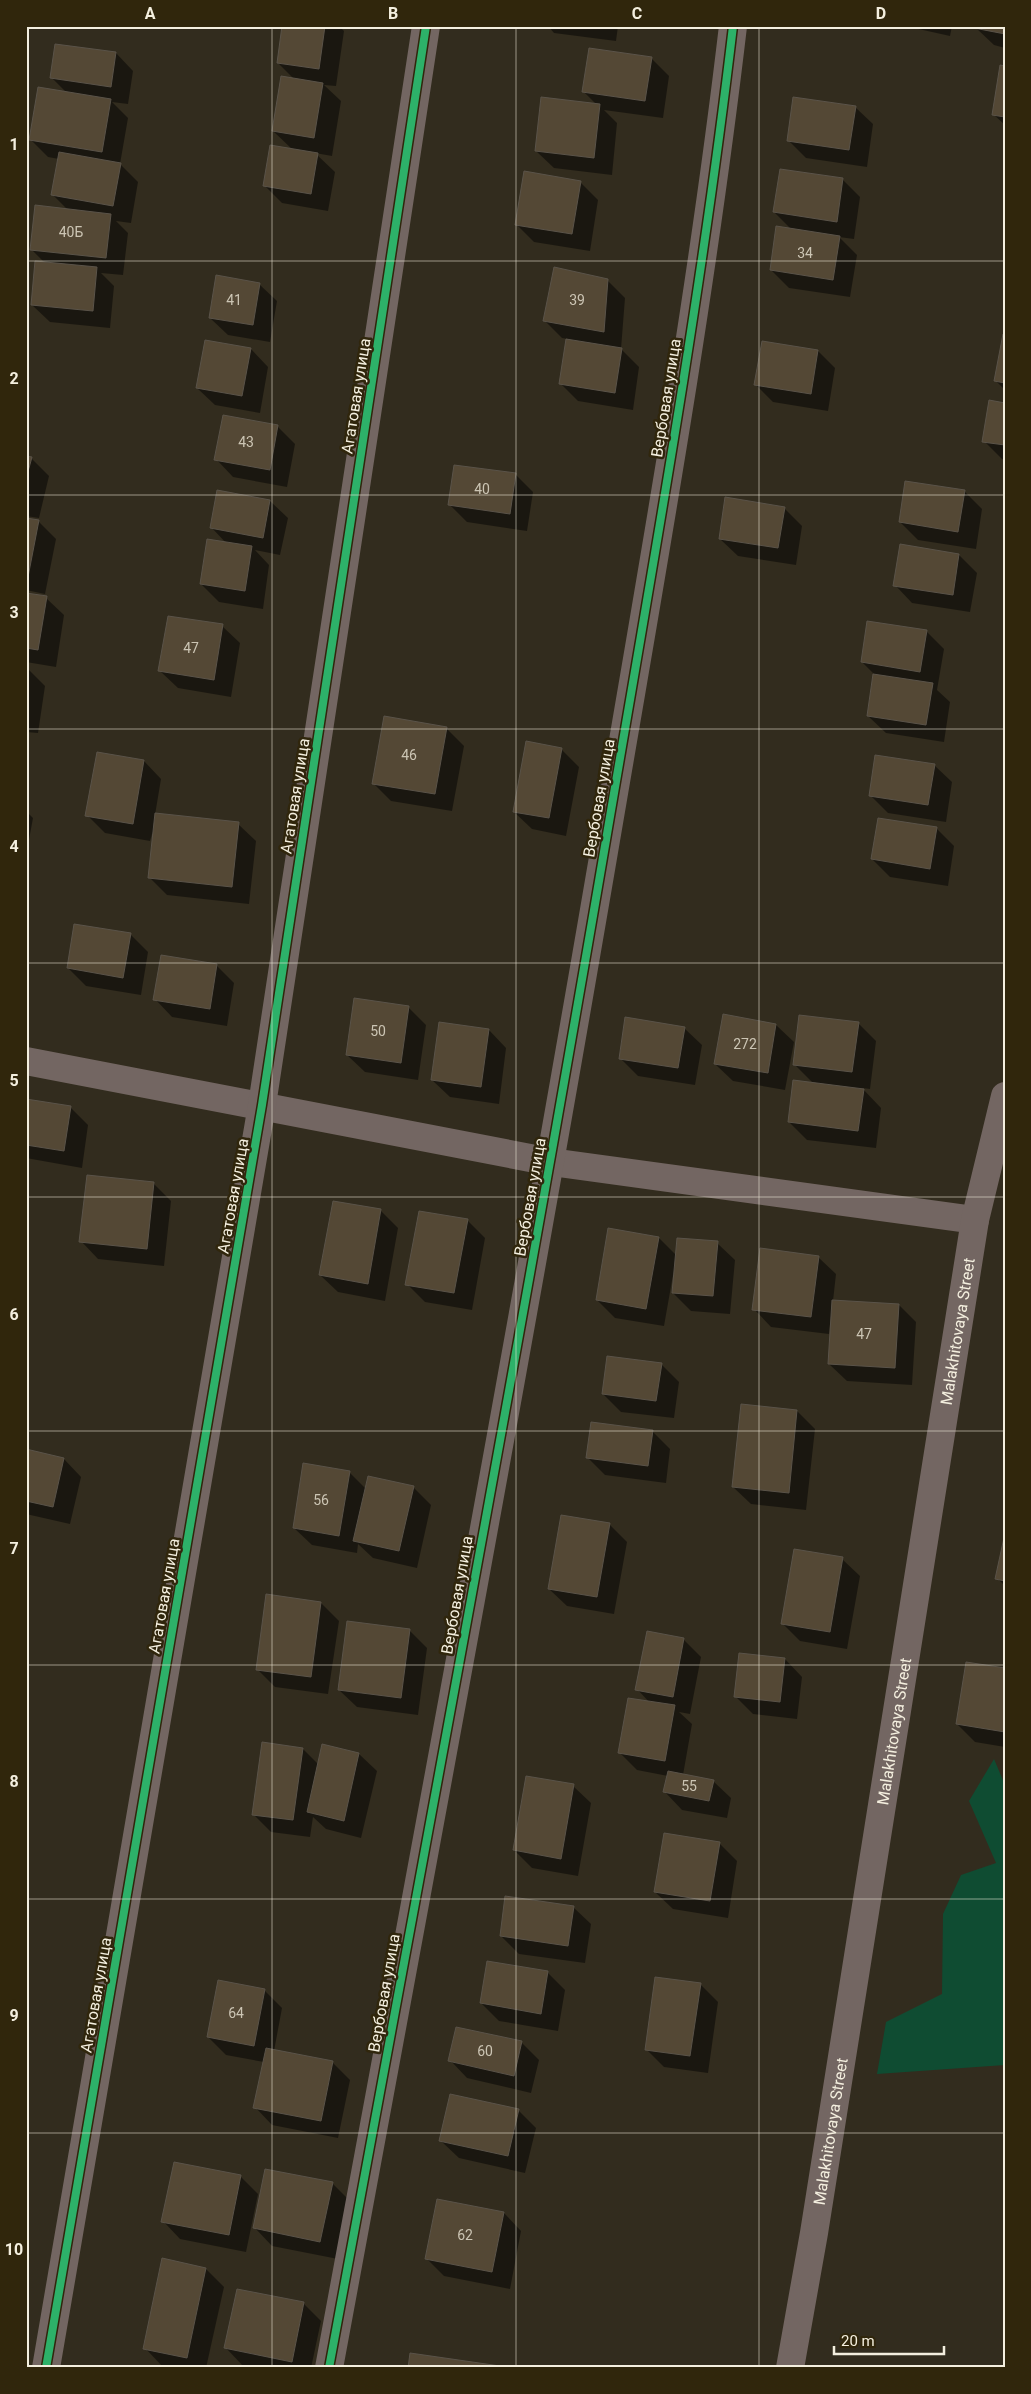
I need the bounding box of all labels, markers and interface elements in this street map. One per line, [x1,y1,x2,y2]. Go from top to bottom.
text: A [145,4,156,23]
text: B [388,4,398,23]
text: C [632,4,642,23]
text: D [876,4,886,23]
text: 1 [9,135,19,154]
house number: 40Б [59,224,83,240]
house number: 34 [797,245,813,261]
house number: 41 [226,292,242,308]
house number: 39 [569,292,585,308]
street label: Агатовая улица [337,337,375,455]
street label: Вербовая улица [647,337,685,459]
text: 2 [9,369,19,388]
house number: 43 [238,434,254,450]
house number: 40 [474,481,490,497]
text: 3 [9,603,19,622]
house number: 47 [183,640,199,656]
street label: Агатовая улица [276,737,314,855]
street label: Вербовая улица [579,737,619,859]
house number: 46 [401,747,417,763]
text: 4 [9,837,19,856]
house number: 50 [370,1023,386,1039]
house number: 272 [733,1036,757,1052]
text: 5 [9,1071,19,1090]
street label: Вербовая улица [510,1136,550,1258]
street label: Агатовая улица [214,1137,252,1255]
street label: Malakhitovaya Street [936,1256,978,1406]
text: 6 [9,1305,19,1324]
house number: 47 [856,1326,872,1342]
house number: 56 [313,1492,329,1508]
street label: Вербовая улица [437,1534,477,1656]
street label: Агатовая улица [145,1537,183,1655]
text: 7 [9,1539,19,1558]
street label: Malakhitovaya Street [873,1656,915,1806]
text: 8 [9,1772,19,1791]
house number: 55 [681,1778,697,1794]
street label: Вербовая улица [364,1932,404,2054]
street label: Агатовая улица [77,1936,115,2054]
house number: 64 [228,2005,244,2021]
text: 9 [9,2006,19,2025]
house number: 60 [477,2043,493,2059]
street label: Malakhitovaya Street [809,2056,851,2206]
house number: 62 [457,2227,473,2243]
text: 10 [5,2240,23,2259]
scale bar [834,2324,944,2356]
text: 20 m [841,2332,875,2350]

